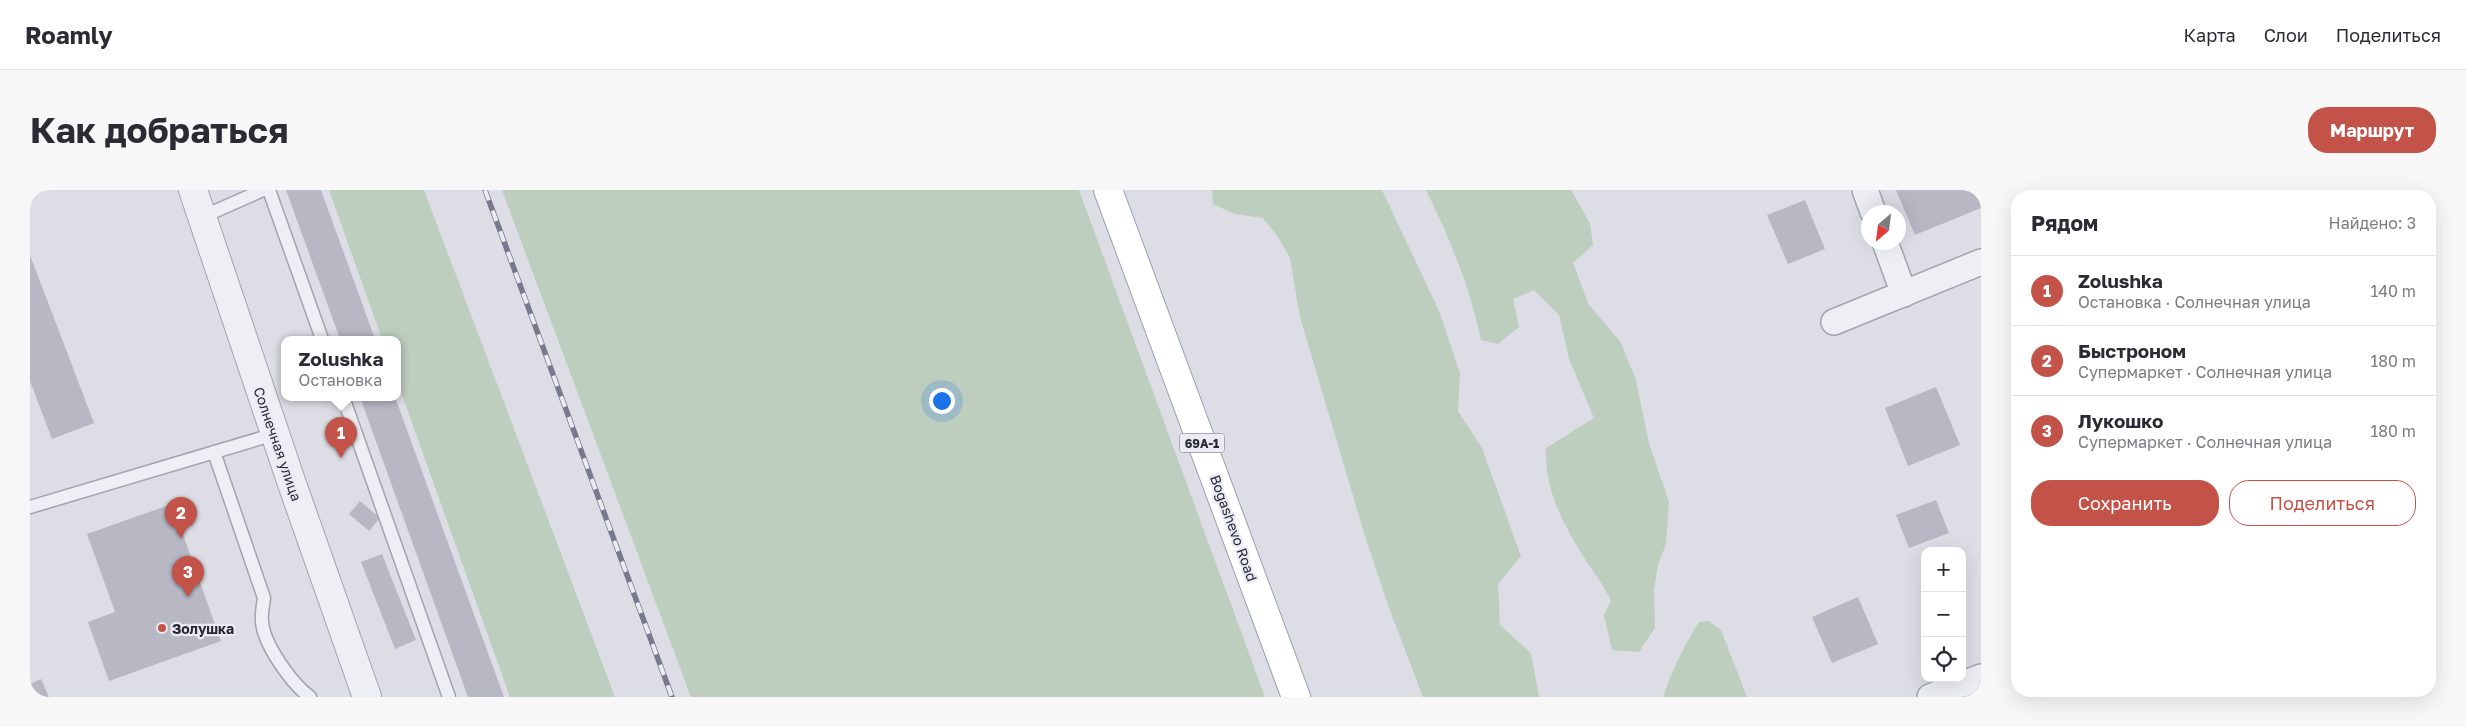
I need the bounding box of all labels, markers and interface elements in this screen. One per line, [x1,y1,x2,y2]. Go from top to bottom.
text: Roamly [25,20,113,49]
text: Карта [2184,24,2236,46]
text: Слои [2264,24,2308,46]
text: Поделиться [2336,24,2441,46]
button: Маршрут [2308,107,2436,153]
text: Как добраться [30,109,288,151]
north arrow [1861,205,1906,250]
text: Рядом [2031,210,2098,236]
text: Найдено: 3 [2329,213,2416,233]
text: Zolushka [2078,269,2163,292]
text: 1 [2043,281,2051,301]
text: 140 m [2370,281,2416,301]
text: Остановка · Солнечная улица [2078,292,2311,312]
popup [281,336,401,401]
text: Быстроном [2078,339,2186,362]
text: Zolushka [299,347,383,370]
text: 2 [2042,351,2052,371]
text: 180 m [2370,351,2416,371]
text: Супермаркет · Солнечная улица [2078,362,2332,382]
text: Остановка [299,370,382,390]
street label: Солнечная улица [251,385,305,503]
your location [929,388,955,414]
text: Лукошко [2078,409,2163,432]
pin: 1 [325,417,357,458]
text: 3 [2042,421,2052,441]
text: 180 m [2370,421,2416,441]
text: Супермаркет · Солнечная улица [2078,432,2332,452]
road number: 69А-1 [1180,434,1224,452]
street label: Bogashevo Road [1207,472,1261,584]
button: Сохранить [2031,480,2219,526]
button: Поделиться [2229,480,2416,526]
pin: 2 [165,497,197,538]
map controls [1921,547,1966,682]
button: + [1921,547,1966,592]
pin: 3 [172,556,204,597]
button: − [1921,592,1966,637]
place label: Золушка [172,620,234,637]
marker: Золушка [156,622,168,634]
button: locate [1921,637,1966,682]

